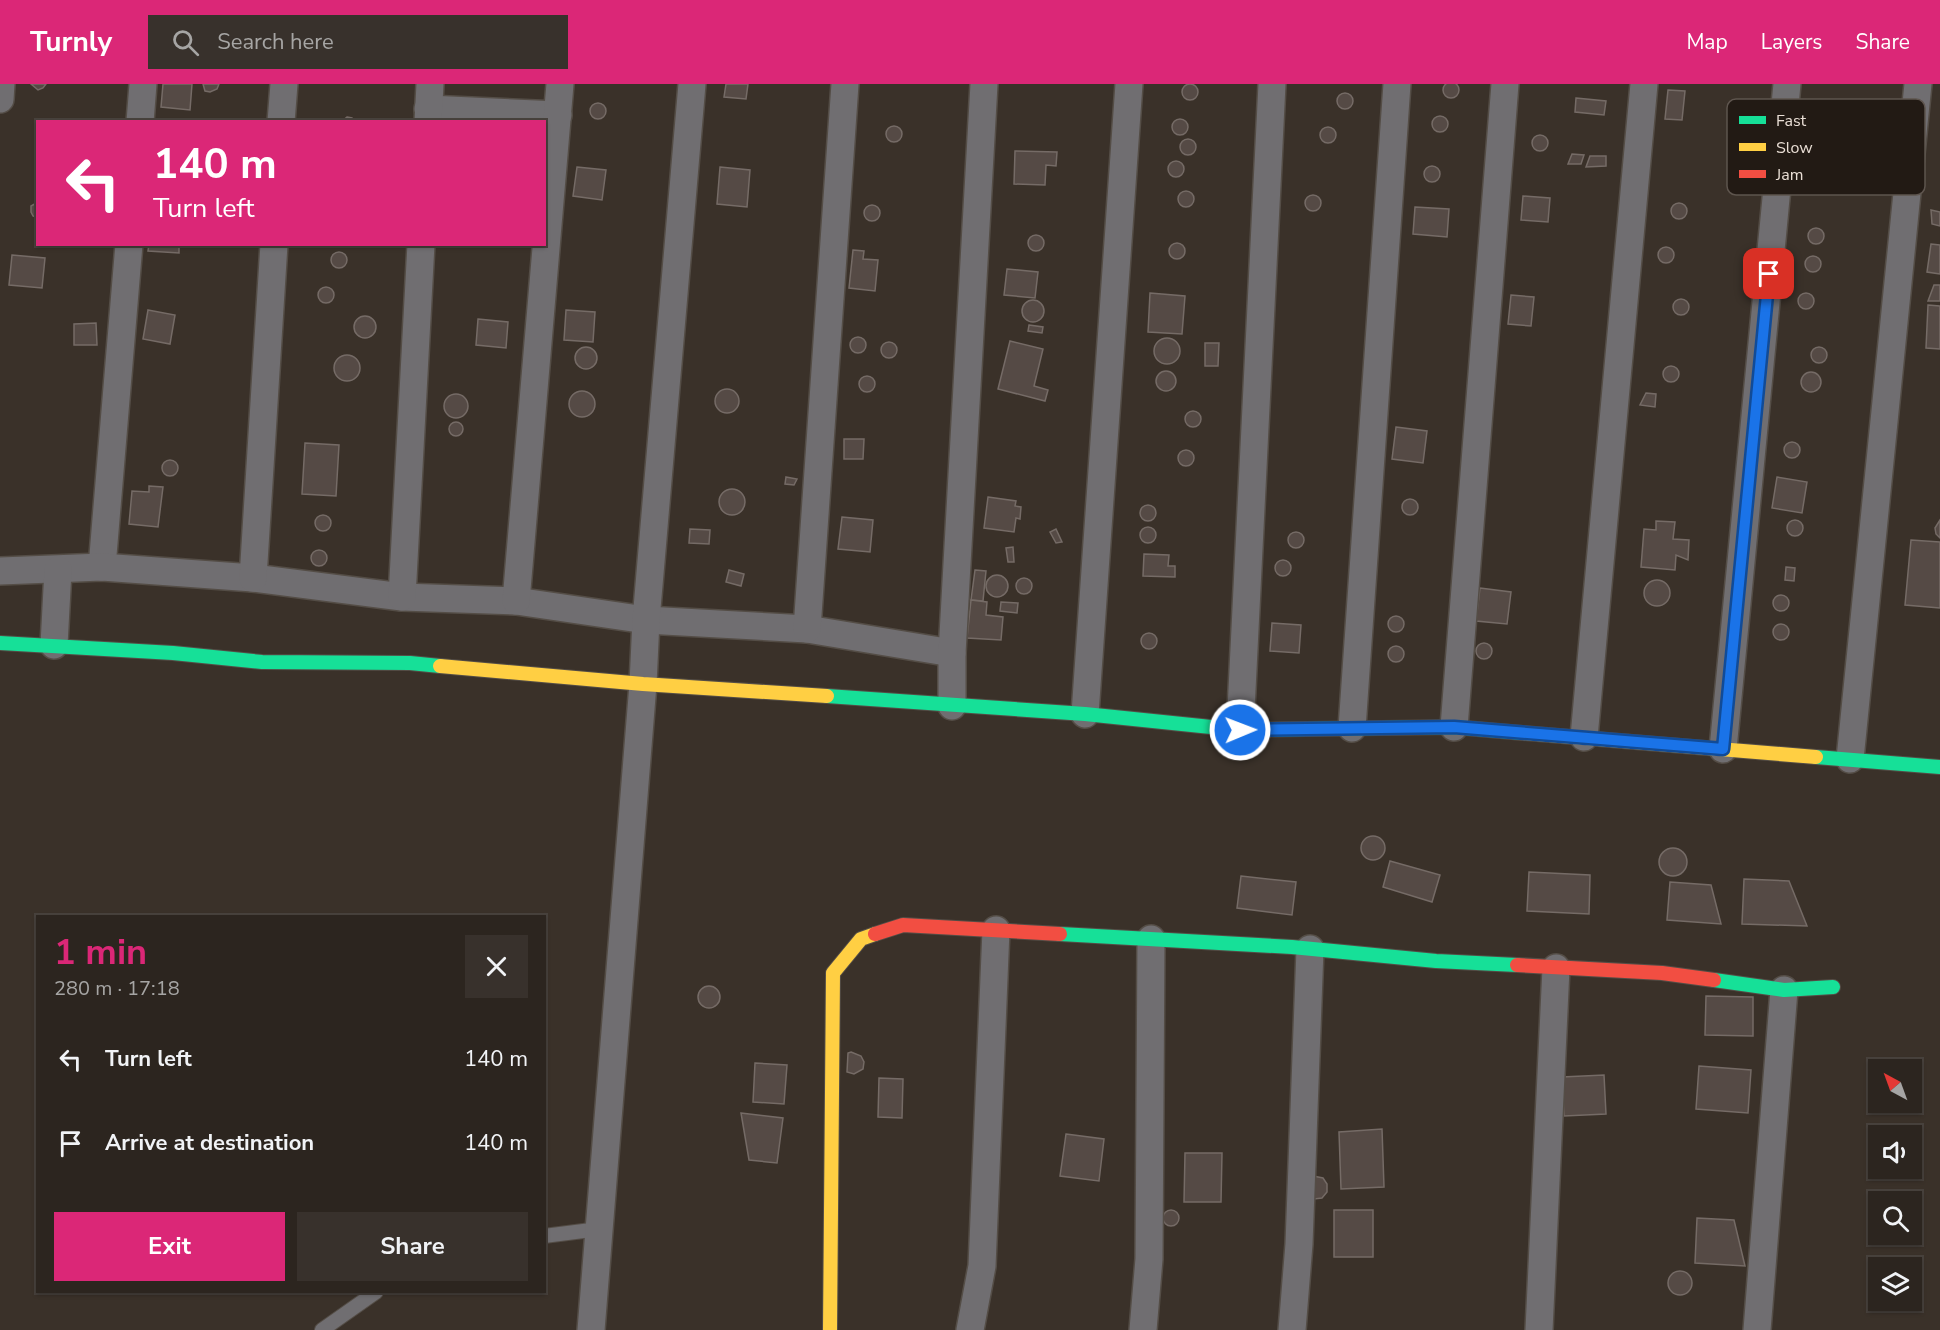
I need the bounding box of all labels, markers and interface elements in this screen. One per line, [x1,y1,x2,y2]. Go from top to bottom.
search box [148,15,568,69]
text: Turnly [30,23,112,61]
icon: search [169,26,202,59]
text: Search here [217,27,334,57]
text: Map [1686,28,1728,56]
text: Layers [1761,28,1822,56]
text: Share [1855,28,1910,56]
legend [1727,99,1925,195]
text: Fast [1776,110,1807,132]
text: 140 m [153,136,277,193]
text: Slow [1776,137,1813,159]
icon: left [54,144,132,222]
text: Jam [1775,164,1803,186]
text: Turn left [153,190,254,227]
pin [1743,248,1794,299]
icon: arrive [1752,257,1785,290]
position arrow [1208,698,1272,762]
text: 1 min [54,928,147,977]
button: close [465,935,528,998]
text: 280 m · 17:18 [54,975,180,1002]
icon: left [54,1043,87,1076]
text: Turn left [105,1044,192,1074]
text: 140 m [464,1044,528,1074]
north arrow [1868,1059,1922,1113]
map controls [1868,1059,1922,1311]
button: sound [1868,1125,1922,1179]
icon: arrive [54,1127,87,1160]
text: Arrive at destination [105,1128,314,1158]
text: 140 m [464,1128,528,1158]
button: search [1868,1191,1922,1245]
button: Exit [54,1212,285,1281]
button: Share [297,1212,528,1281]
button: layers [1868,1257,1922,1311]

